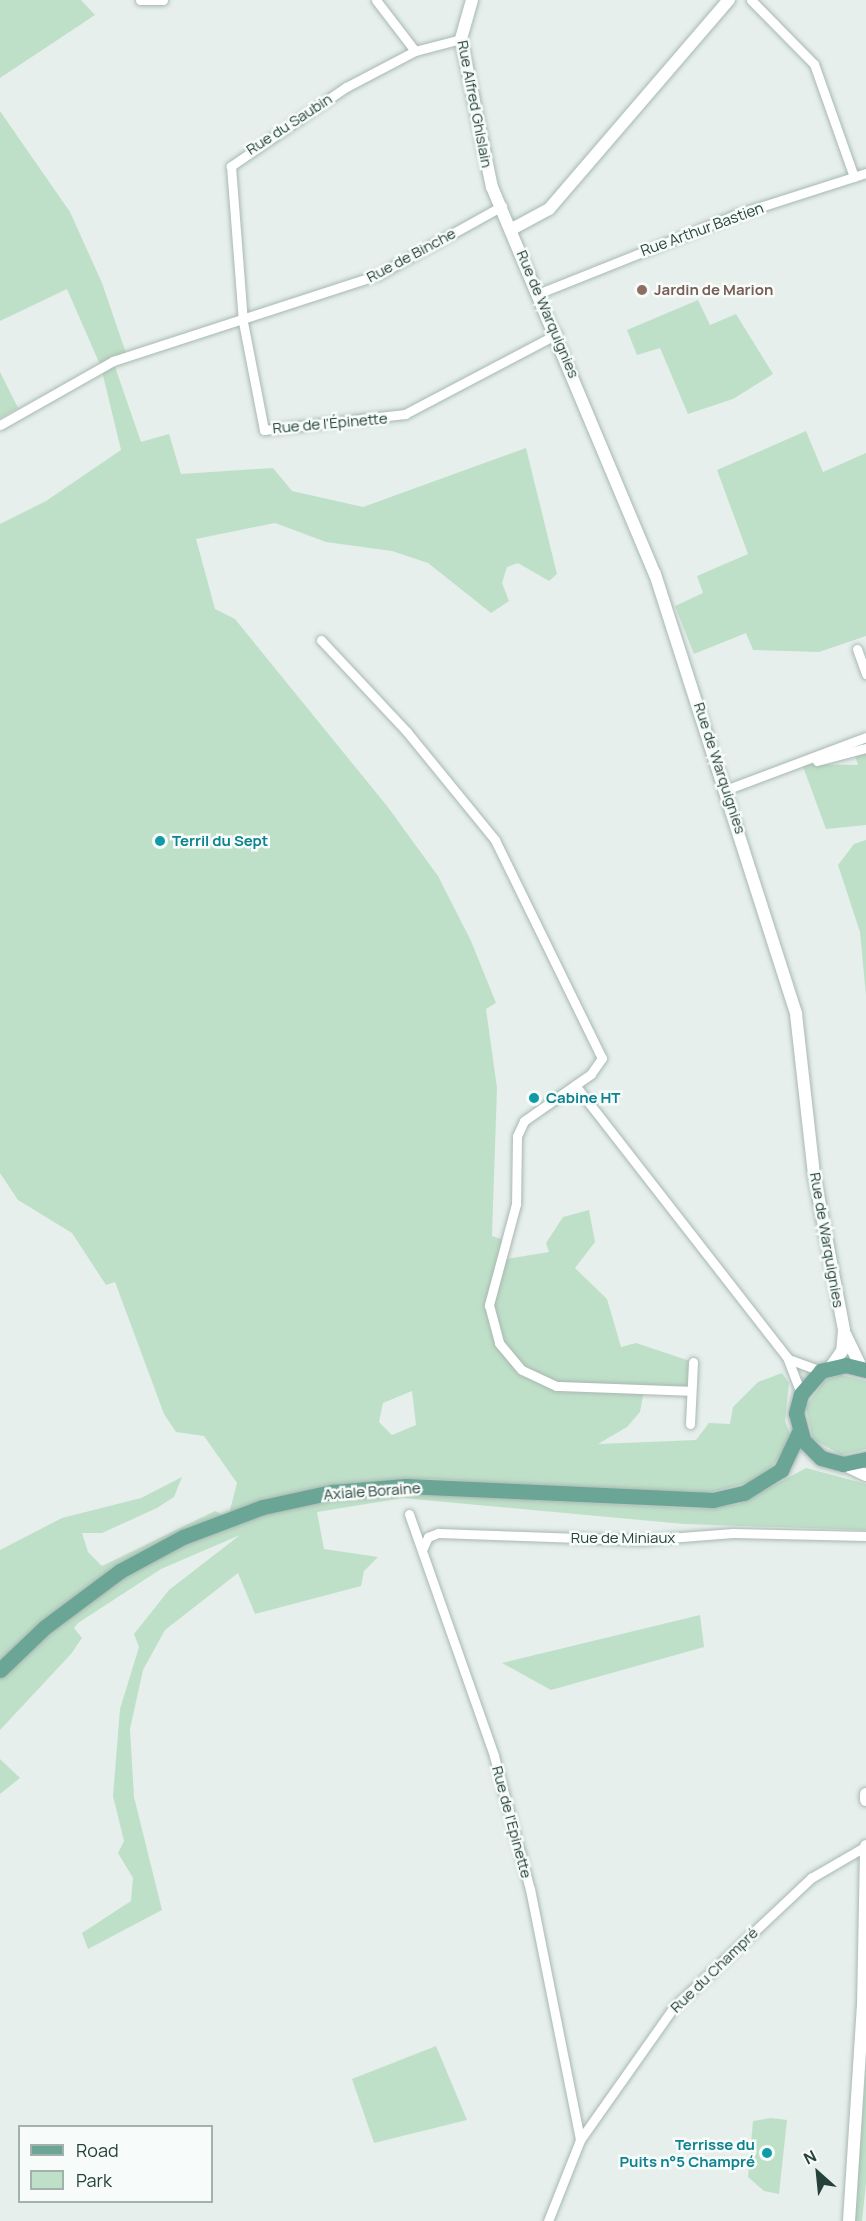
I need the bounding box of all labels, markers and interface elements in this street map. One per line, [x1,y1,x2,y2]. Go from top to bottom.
street label: Rue Alfred Ghislain [454,39,496,169]
street label: Rue du Saubin [243,90,335,158]
street label: Rue Arthur Bastien [638,198,766,260]
street label: Rue de Binche [363,224,459,286]
street label: Rue de Warquignies [513,247,583,381]
place label: Jardin de Marion [654,281,773,299]
marker: Jardin de Marion [635,283,649,297]
street label: Rue de l'Épinette [272,409,388,437]
street label: Rue de Warquignies [690,700,750,836]
place label: Terril du Sept [172,832,268,850]
marker: Terril du Sept [153,834,167,848]
place label: Cabine HT [546,1089,620,1107]
marker: Cabine HT [527,1091,541,1105]
street label: Rue de Warquignies [806,1171,848,1309]
street label: Axiale Boraine [323,1479,421,1503]
street label: Rue de Miniaux [571,1529,675,1547]
street label: Rue de l'Epinette [488,1764,536,1880]
street label: Rue du Champré [667,1924,761,2016]
legend [18,2125,213,2203]
place label: Terrisse du Puits n°5 Champré [619,2135,755,2170]
text: Road [76,2138,119,2162]
north arrow [788,2143,848,2203]
text: N [800,2145,820,2169]
marker: Terrisse du Puits n°5 Champré [760,2146,774,2160]
text: Park [76,2168,112,2192]

